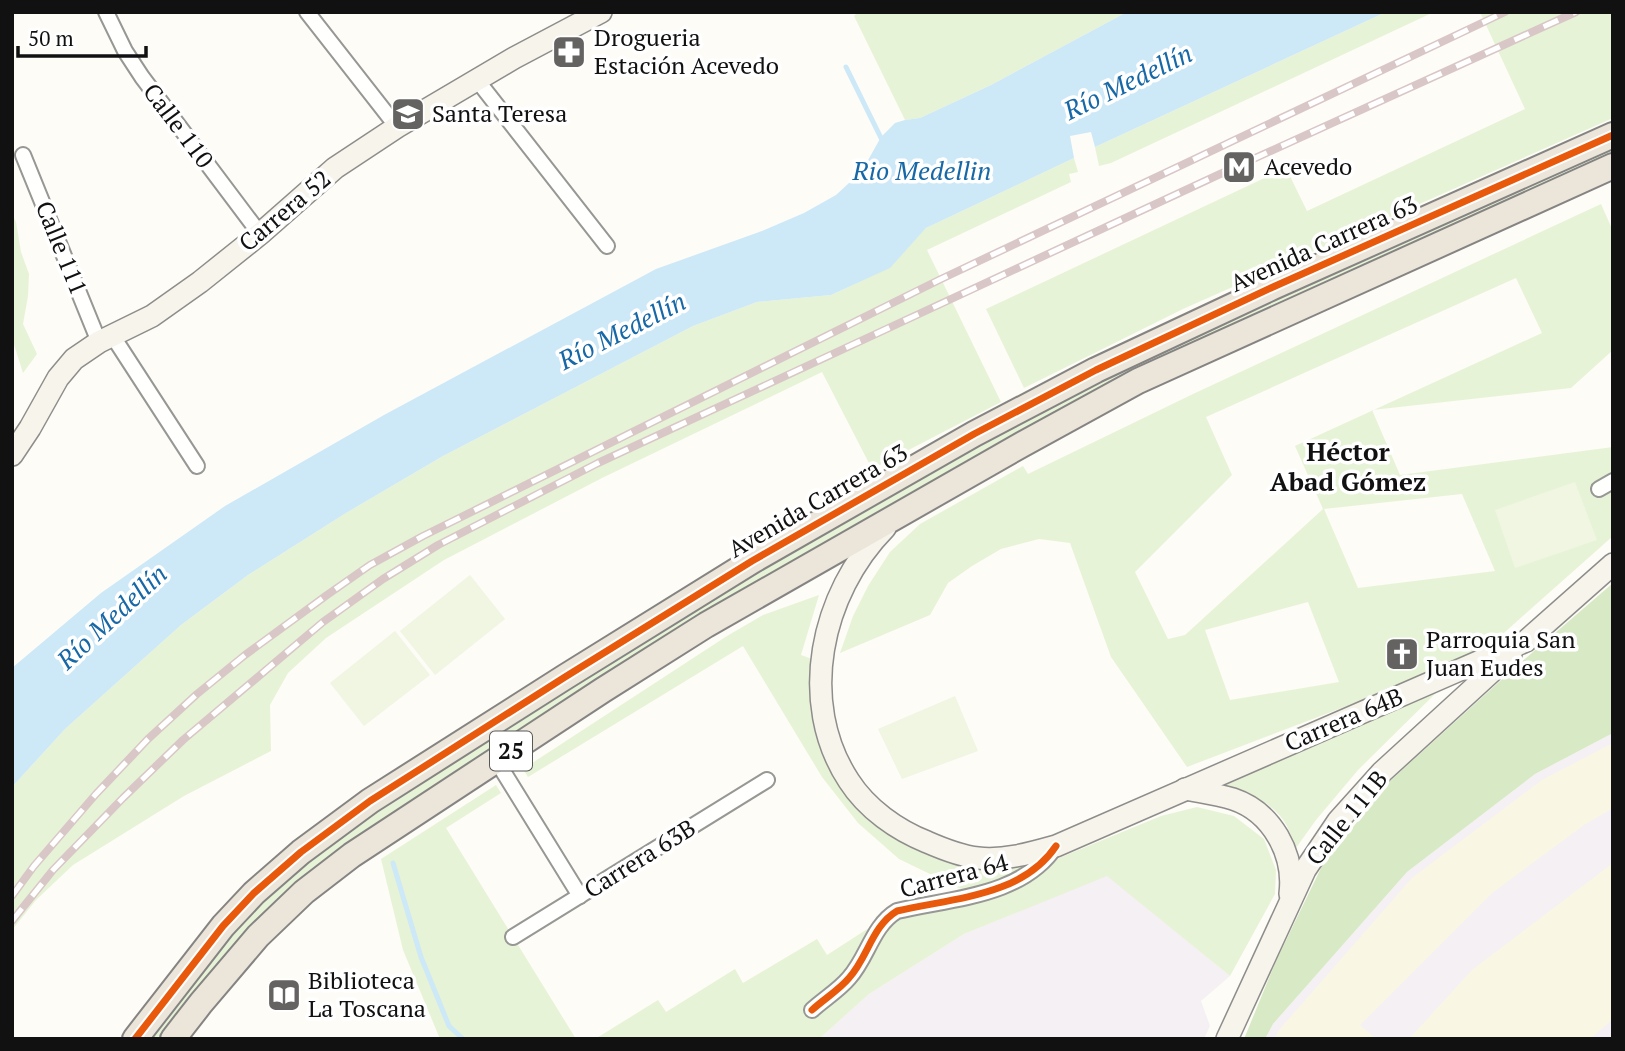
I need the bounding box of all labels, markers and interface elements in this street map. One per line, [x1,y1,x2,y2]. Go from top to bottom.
scale bar [18,14,145,58]
place label: Drogueria Estación Acevedo [594,21,779,81]
text: 50 m [28,24,74,52]
pharmacy icon: Drogueria Estación Acevedo [550,33,588,71]
water label: Río Medellín [1057,35,1197,127]
street label: Calle 110 [136,77,221,174]
school or university icon: Santa Teresa [389,95,427,133]
place label: Santa Teresa [432,97,567,129]
metro station icon: Acevedo [1220,148,1258,186]
place label: Acevedo [1264,150,1352,182]
water label: Rio Medellin [852,153,991,187]
street label: Carrera 52 [232,162,337,258]
street label: Avenida Carrera 63 [1225,187,1422,299]
street label: Calle 111 [29,196,95,299]
water label: Río Medellín [551,283,691,377]
district label: Héctor Abad Gómez [1270,434,1426,498]
street label: Avenida Carrera 63 [722,436,913,565]
water label: Río Medellín [48,556,174,677]
place label: Parroquia San Juan Eudes [1426,623,1575,683]
church icon: Parroquia San Juan Eudes [1383,635,1421,673]
street label: Carrera 64B [1280,680,1408,758]
road number: 25 [490,732,532,771]
street label: Calle 111B [1298,763,1394,871]
street label: Carrera 63B [578,811,701,905]
street label: Carrera 64 [896,845,1012,905]
place label: Biblioteca La Toscana [308,964,426,1024]
library icon: Biblioteca La Toscana [265,976,303,1014]

